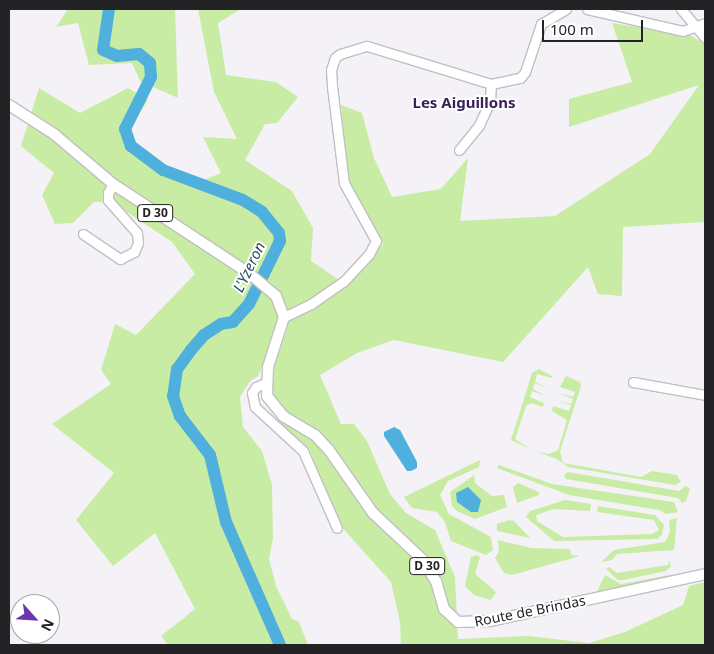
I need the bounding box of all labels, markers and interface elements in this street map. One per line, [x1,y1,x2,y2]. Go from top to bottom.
scale bar [544,10,645,42]
text: 100 m [550,19,594,39]
district label: Les Aiguillons [413,94,515,112]
road number: D 30 [136,204,174,222]
water label: L'Yzeron [229,239,269,295]
road number: D 30 [408,556,446,576]
street label: Route de Brindas [473,592,587,630]
north arrow [10,594,60,644]
text: N [37,616,59,635]

